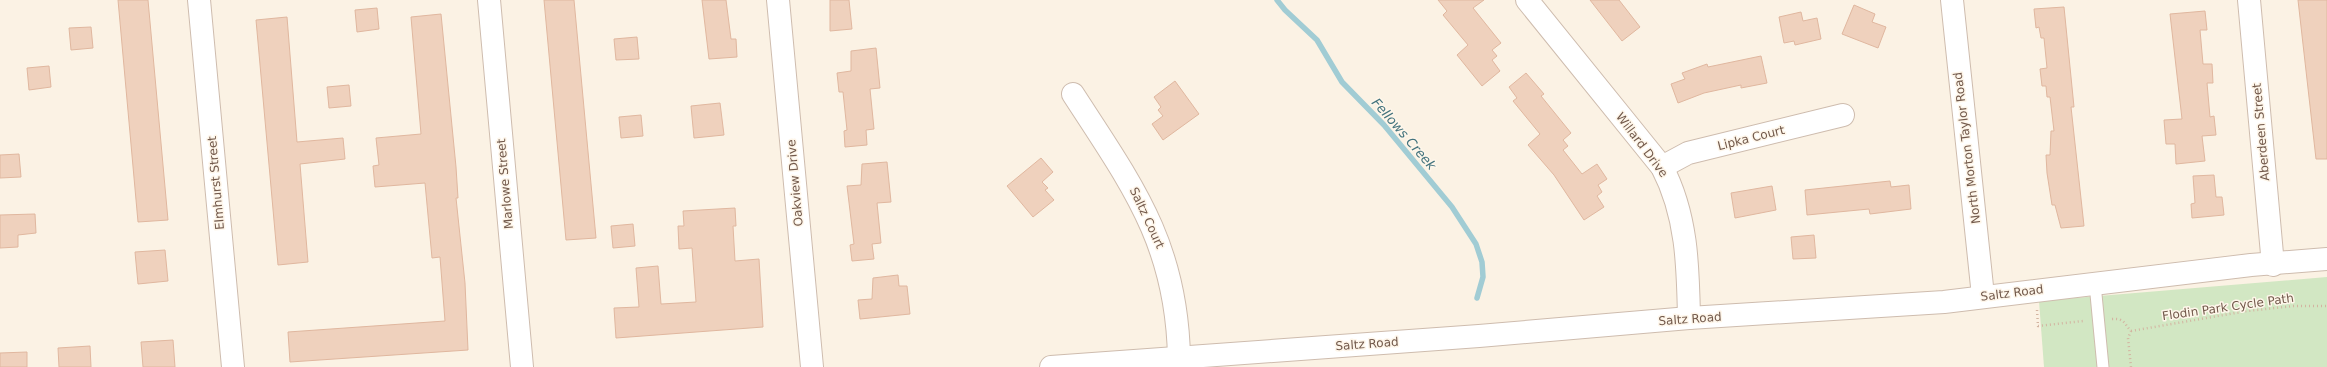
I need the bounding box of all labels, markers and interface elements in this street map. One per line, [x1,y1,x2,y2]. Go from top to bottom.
street label: North Morton Taylor Road [1951,71,1983,225]
street label: Aberdeen Street [2250,82,2272,182]
water label: Fellows Creek [1369,95,1440,173]
street label: Willard Drive [1613,110,1671,180]
street label: Lipka Court [1716,123,1786,153]
street label: Elmhurst Street [205,135,227,230]
street label: Marlowe Street [494,138,516,230]
street label: Oakview Drive [784,139,806,227]
street label: Saltz Court [1127,185,1167,251]
street label: Saltz Road [1980,282,2044,304]
street label: Flodin Park Cycle Path [2161,291,2295,323]
street label: Saltz Road [1658,310,1722,328]
street label: Saltz Road [1335,335,1399,353]

